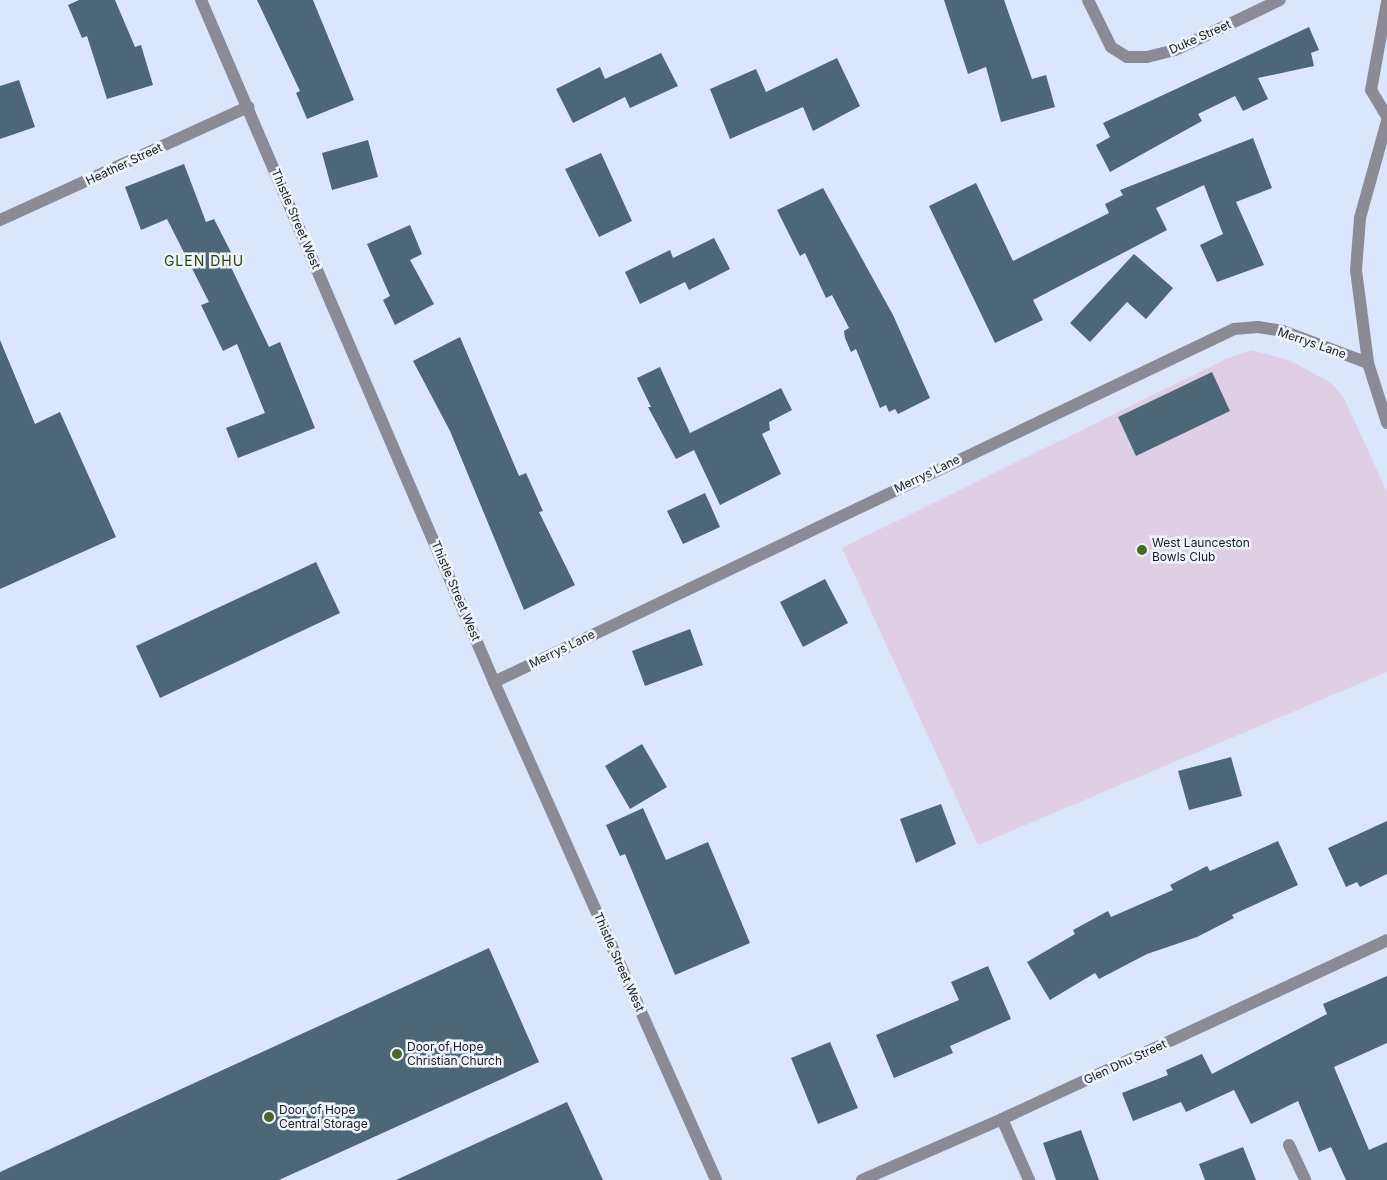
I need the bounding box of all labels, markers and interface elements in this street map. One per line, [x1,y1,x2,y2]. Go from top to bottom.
street label: Duke Street [1167,17,1233,57]
street label: Heather Street [84,140,164,188]
street label: Thistle Street West [268,167,324,271]
district label: GLEN DHU [163,253,245,269]
street label: Merrys Lane [1276,325,1348,361]
street label: Merrys Lane [892,452,962,496]
place label: West Launceston Bowls Club [1152,536,1250,564]
street label: Thistle Street West [428,539,484,643]
marker: West Launceston Bowls Club [1136,544,1148,556]
street label: Merrys Lane [527,627,597,671]
street label: Thistle Street West [591,910,647,1014]
street label: Glen Dhu Street [1081,1037,1169,1087]
place label: Door of Hope Christian Church [407,1040,502,1068]
marker: Door of Hope Christian Church [391,1048,403,1060]
place label: Door of Hope Central Storage [279,1103,368,1131]
marker: Door of Hope Central Storage [263,1111,275,1123]

